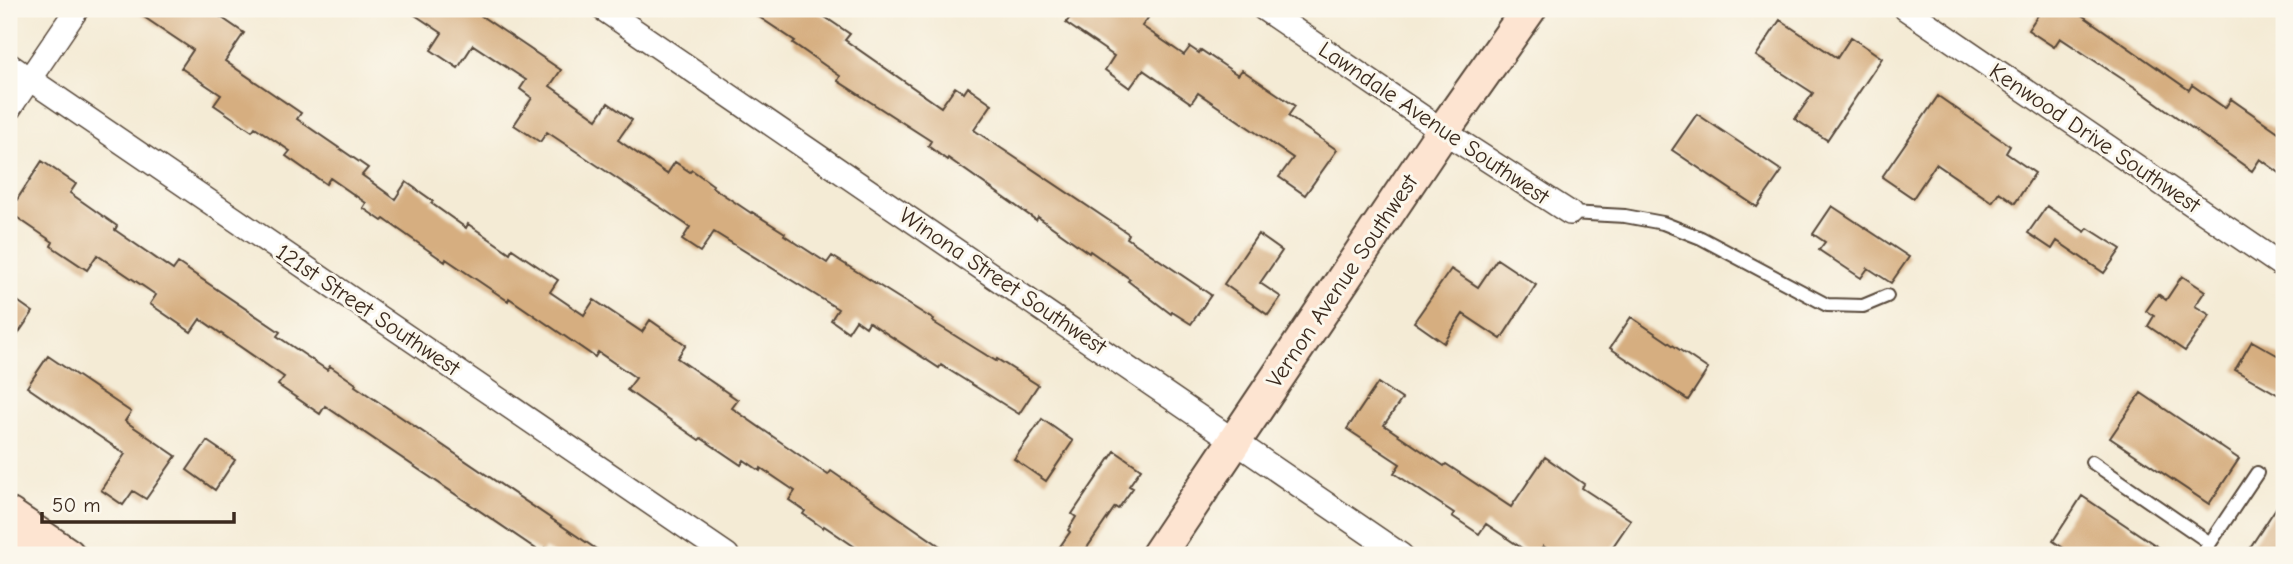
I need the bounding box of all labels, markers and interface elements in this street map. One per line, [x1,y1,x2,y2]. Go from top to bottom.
street label: Lawndale Avenue Southwest [1314,36,1555,211]
street label: Kenwood Drive Southwest [1984,57,2207,219]
street label: Vernon Avenue Southwest [1261,168,1424,393]
street label: Winona Street Southwest [894,202,1113,361]
street label: 121st Street Southwest [271,238,466,382]
scale bar [42,480,234,524]
text: 50 m [52,493,101,517]

